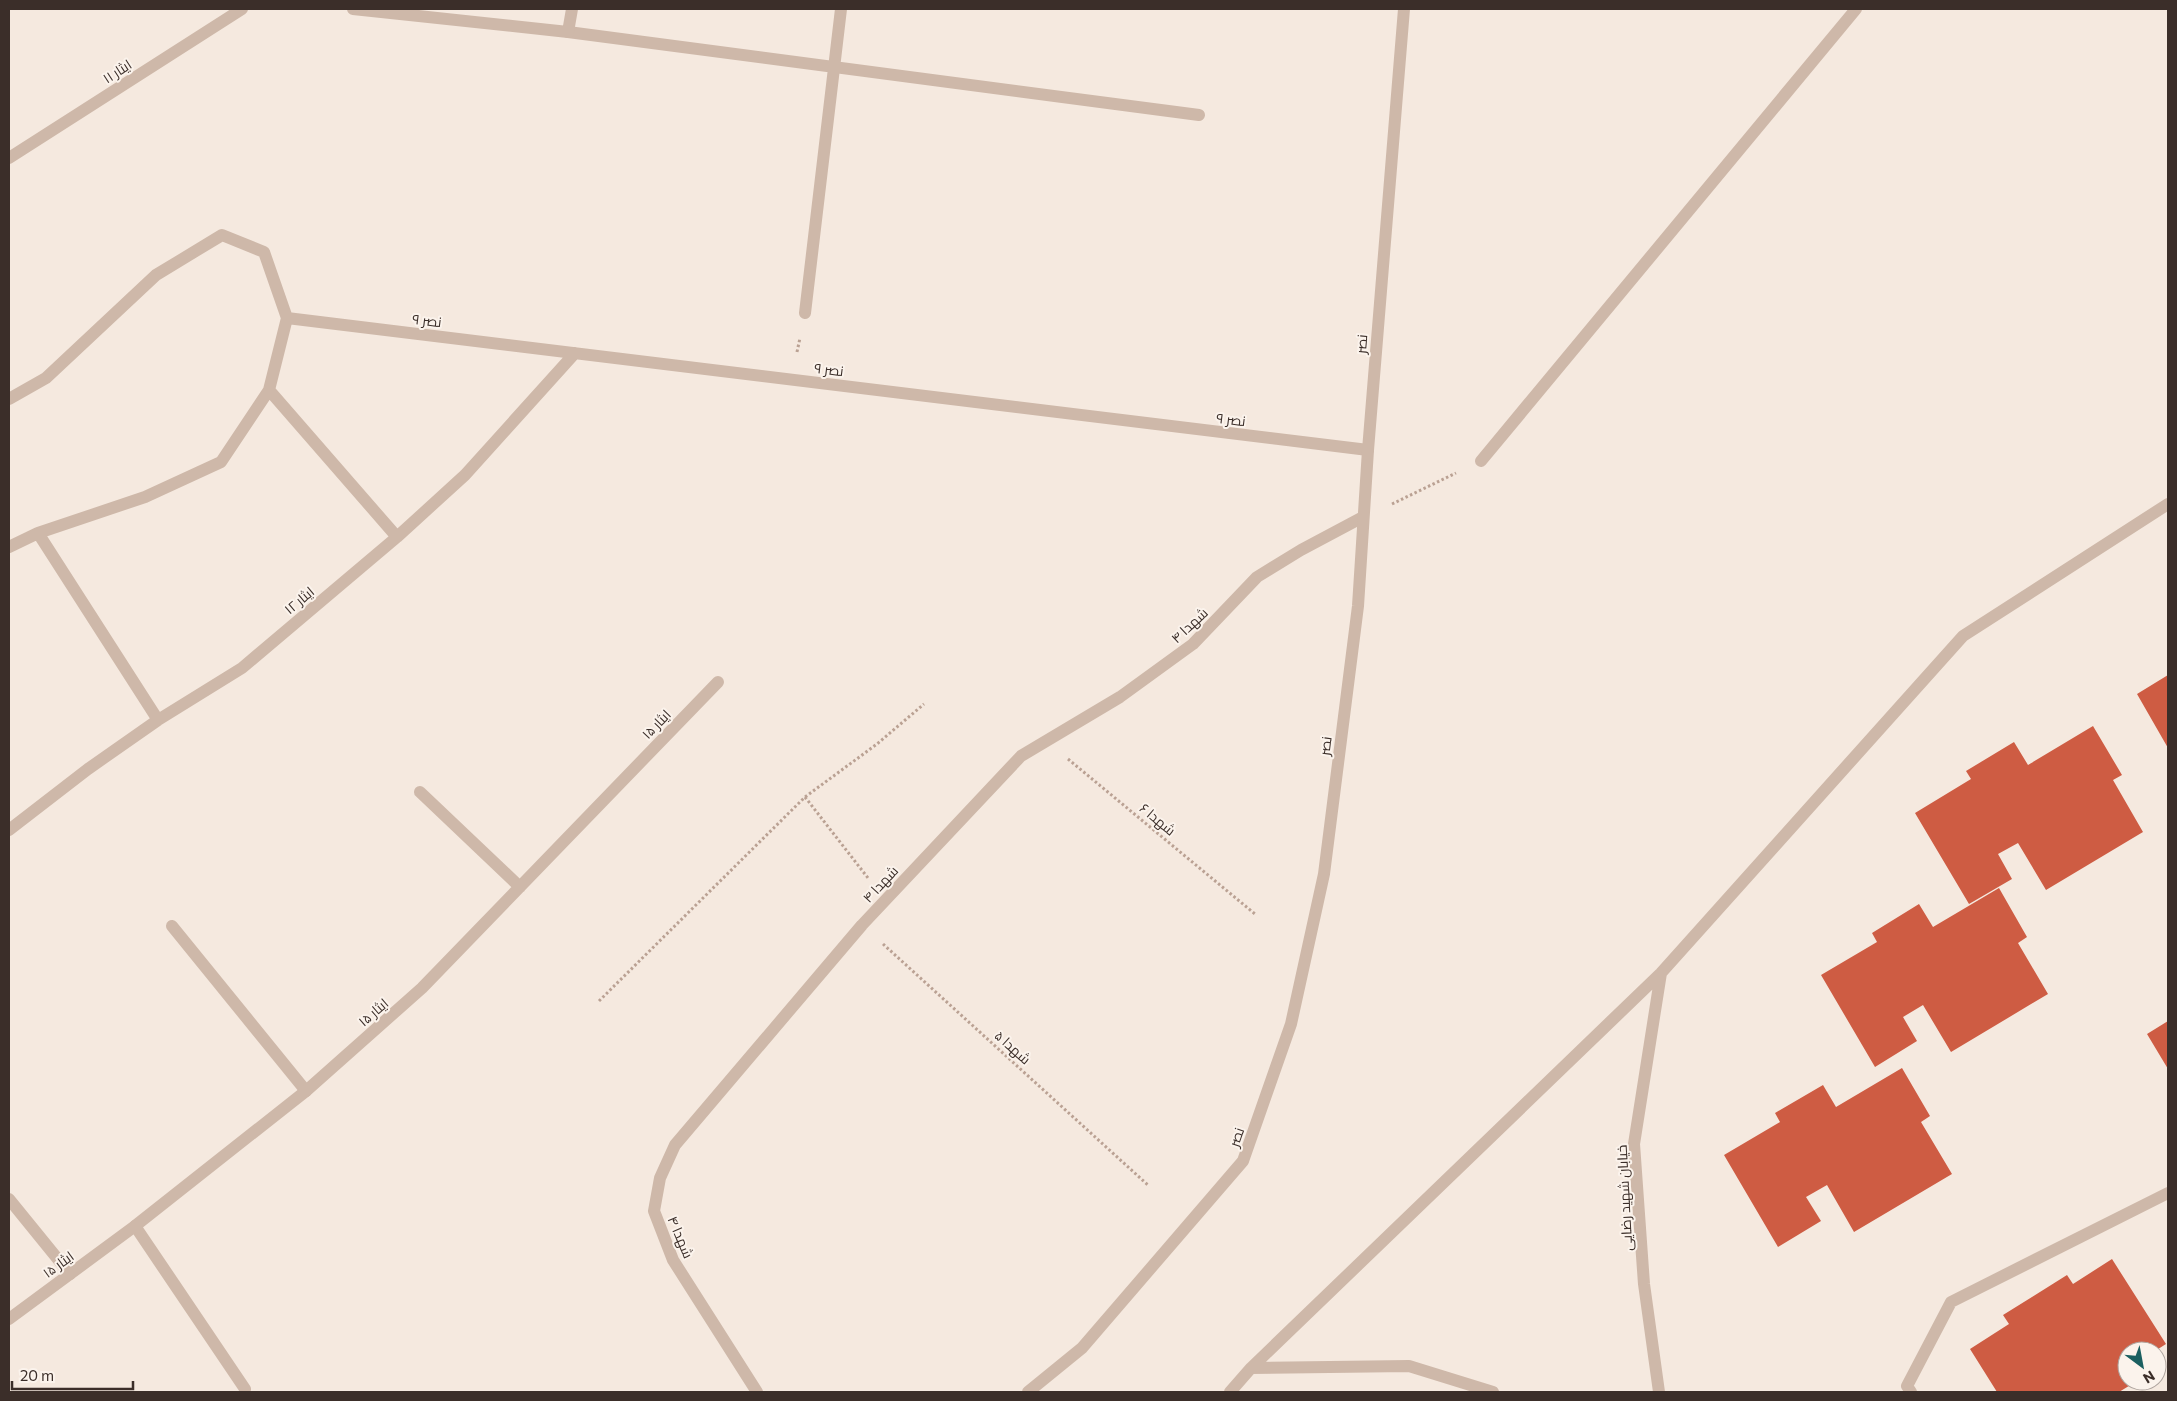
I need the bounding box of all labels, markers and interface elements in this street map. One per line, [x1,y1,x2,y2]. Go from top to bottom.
street label: ایثار ۱۱ [99,55,135,87]
street label: نصر ۹ [411,310,443,330]
street label: نصر [1352,334,1370,355]
street label: نصر ۹ [813,359,845,379]
street label: نصر ۹ [1215,409,1247,429]
street label: ایثار ۱۲ [281,583,317,617]
street label: شهدا ۴ [1167,604,1211,646]
street label: ایثار ۱۵ [638,706,674,742]
street label: نصر [1315,735,1335,758]
street label: شهدا ۶ [1137,799,1179,839]
street label: شهدا ۴ [859,862,901,906]
street label: ایثار ۱۵ [355,994,391,1030]
street label: شهدا ۵ [992,1026,1034,1068]
street label: نصر [1224,1125,1247,1150]
street label: خیابان شهید رضایی [1613,1144,1635,1252]
street label: شهدا ۴ [665,1213,697,1261]
street label: ایثار ۱۵ [39,1247,77,1281]
north arrow [2117,1341,2167,1391]
scale bar [12,1358,134,1390]
text: 20 m [20,1366,54,1384]
text: N [2140,1367,2158,1387]

